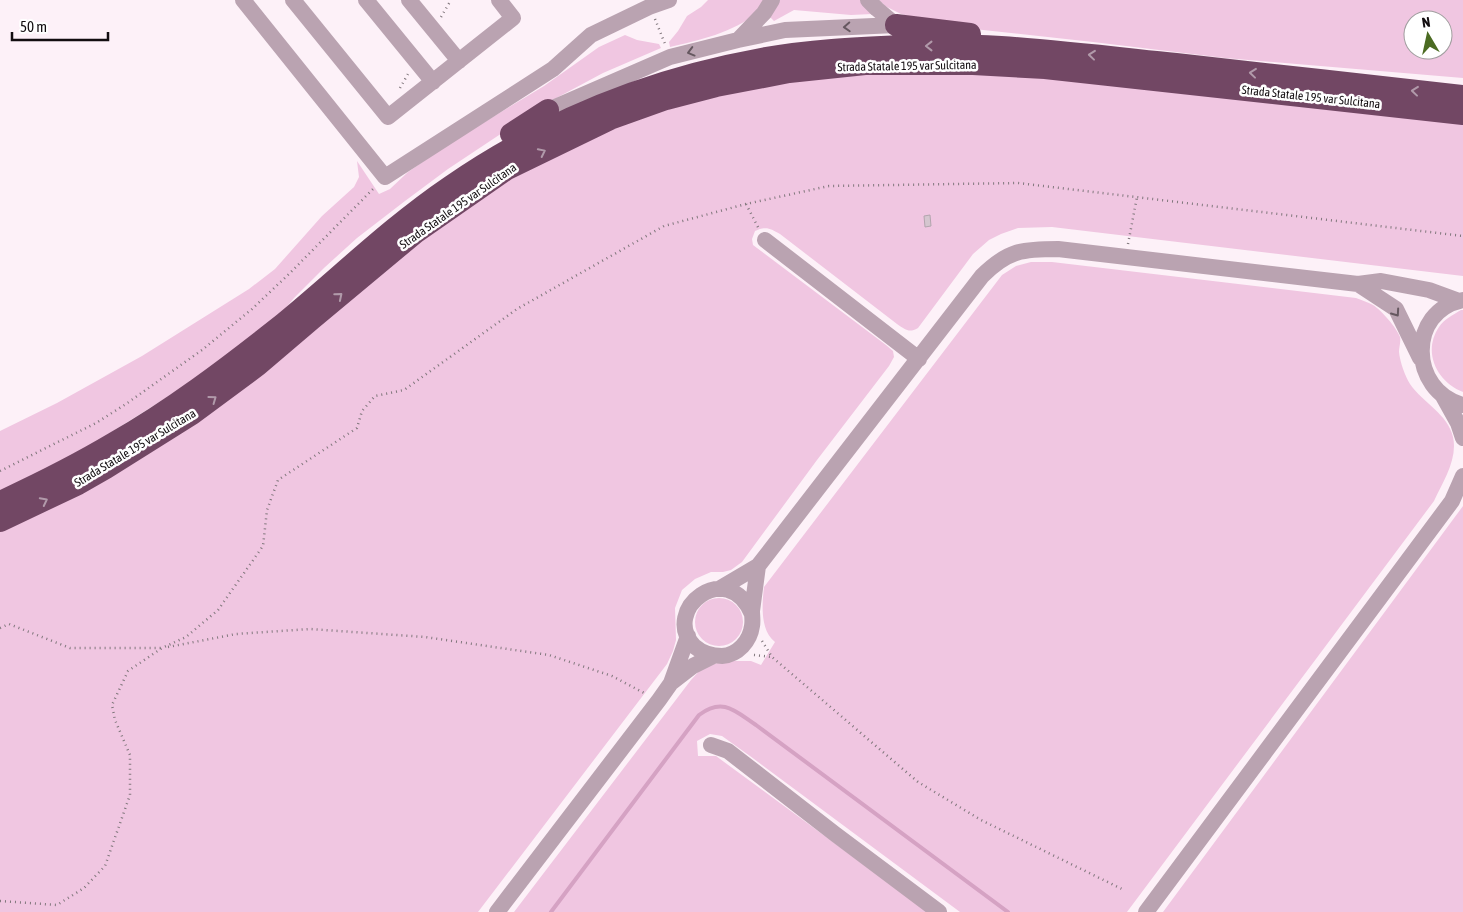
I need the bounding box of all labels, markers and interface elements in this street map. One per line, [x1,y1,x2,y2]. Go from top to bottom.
scale bar [12,10,109,42]
north arrow [1403,10,1453,60]
text: N [1421,14,1431,31]
text: 50 m [20,18,47,35]
one-way arrow [843,22,851,33]
one-way arrow [925,41,933,51]
one-way arrow [686,46,695,57]
one-way arrow [1087,50,1095,61]
street label: Strada Statale 195 var Sulcitana [837,58,977,74]
one-way arrow [1249,68,1257,79]
street label: Strada Statale 195 var Sulcitana [1241,83,1381,111]
one-way arrow [1410,86,1418,97]
one-way arrow [537,148,546,158]
street label: Strada Statale 195 var Sulcitana [397,160,519,252]
one-way arrow [333,294,342,302]
one-way arrow [1390,307,1399,317]
one-way arrow [207,396,216,404]
street label: Strada Statale 195 var Sulcitana [72,406,198,490]
one-way arrow [39,497,48,507]

